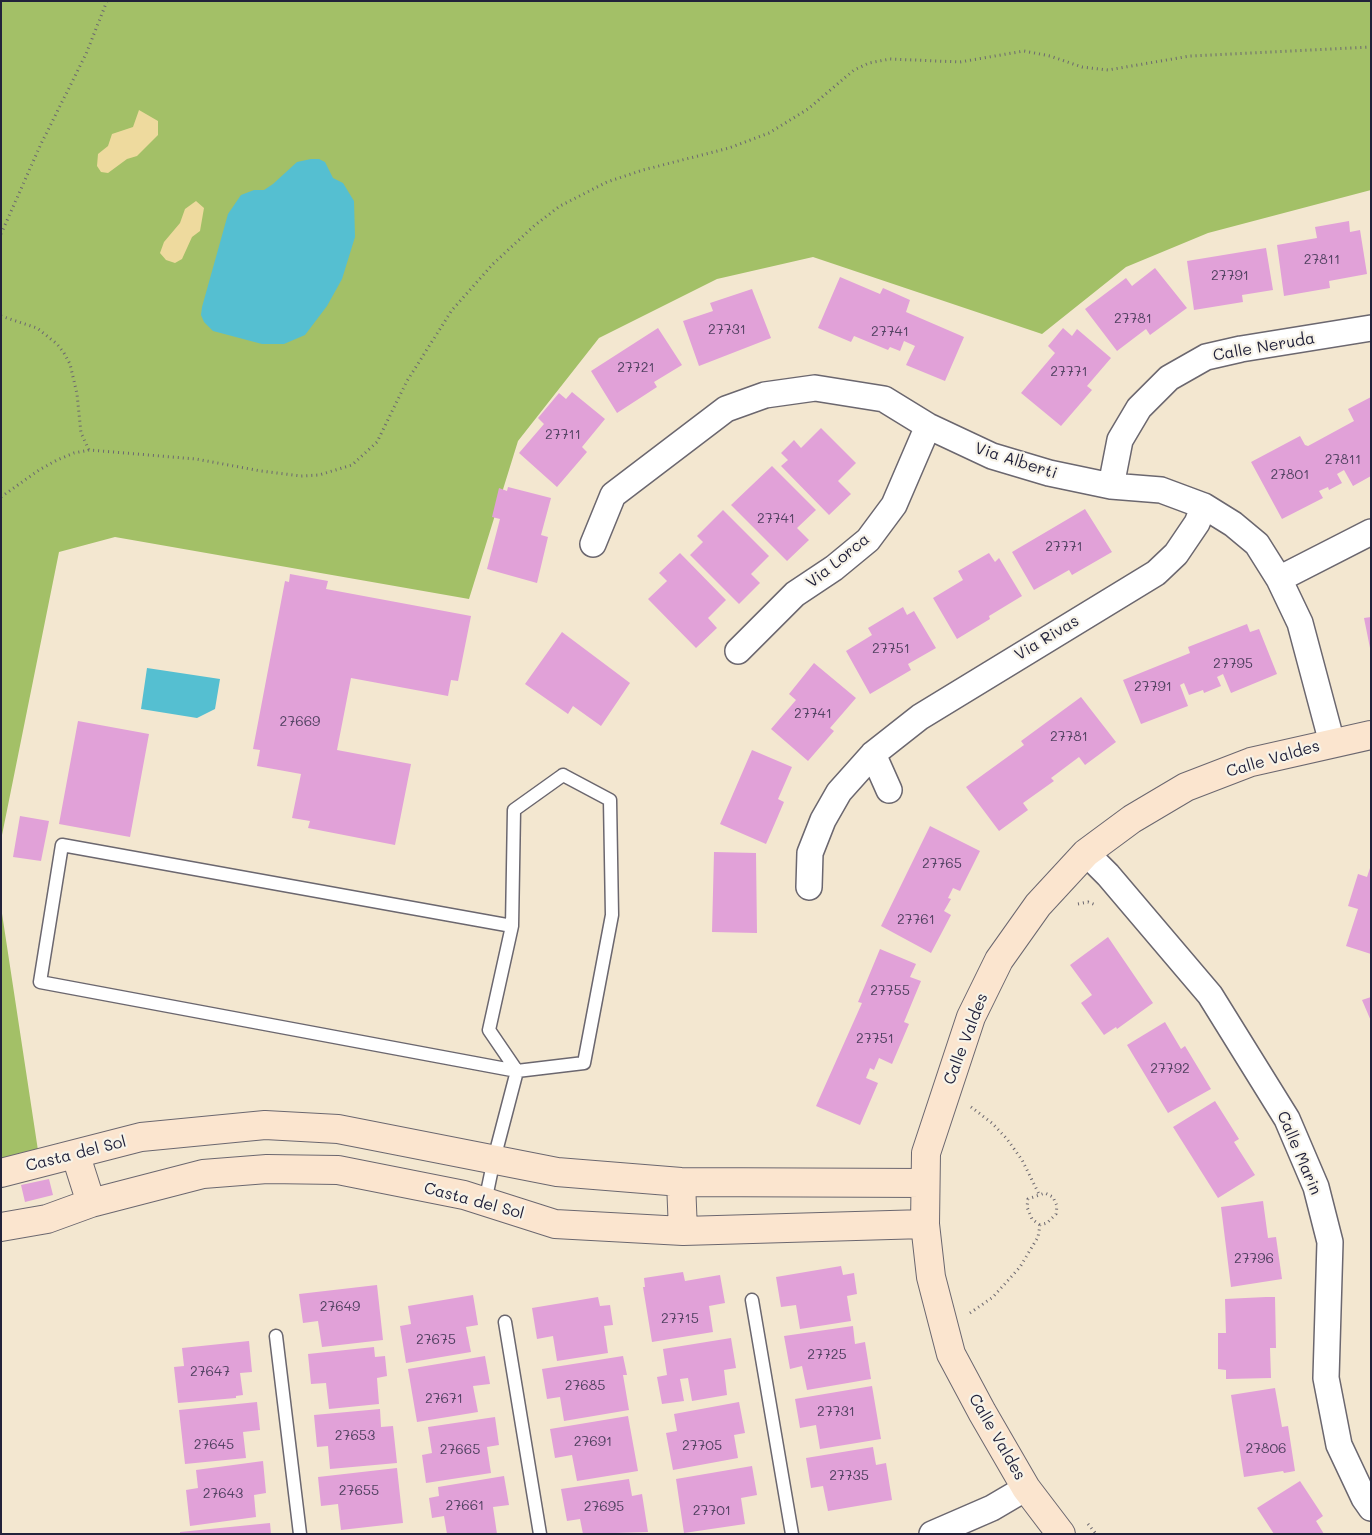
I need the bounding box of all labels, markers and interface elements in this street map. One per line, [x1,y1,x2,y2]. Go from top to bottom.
house number: 27811 [1304,252,1340,268]
house number: 27791 [1211,268,1249,284]
house number: 27781 [1114,311,1152,327]
house number: 27731 [708,322,746,338]
house number: 27741 [871,324,909,340]
street label: Calle Neruda [1212,329,1316,365]
house number: 27721 [617,360,655,376]
house number: 27771 [1050,364,1088,380]
house number: 27711 [545,427,581,443]
street label: Via Alberti [972,439,1060,483]
house number: 27811 [1325,452,1361,468]
house number: 27801 [1271,467,1309,483]
house number: 27741 [757,511,795,527]
street label: Via Lorca [803,530,873,592]
house number: 27771 [1045,539,1083,555]
street label: Via Rivas [1011,611,1083,665]
house number: 27751 [872,641,910,657]
house number: 27795 [1213,656,1253,672]
house number: 27791 [1134,679,1172,695]
house number: 27741 [794,706,832,722]
house number: 27669 [280,714,320,730]
house number: 27781 [1050,729,1088,745]
street label: Calle Valdes [1224,736,1322,782]
house number: 27765 [922,856,962,872]
house number: 27761 [897,912,935,928]
house number: 27755 [870,983,910,999]
street label: Calle Valdes [940,990,992,1088]
house number: 27751 [856,1031,894,1047]
house number: 27792 [1150,1061,1190,1077]
street label: Calle Marin [1273,1108,1325,1198]
street label: Casta del Sol [24,1132,128,1176]
street label: Casta del Sol [422,1178,526,1224]
house number: 27796 [1234,1251,1274,1267]
house number: 27649 [320,1299,360,1315]
house number: 27715 [661,1311,699,1327]
house number: 27675 [416,1332,456,1348]
house number: 27725 [807,1347,847,1363]
house number: 27647 [190,1364,230,1380]
house number: 27685 [565,1378,605,1394]
street label: Calle Valdes [965,1390,1029,1484]
house number: 27671 [425,1391,463,1407]
house number: 27731 [817,1404,855,1420]
house number: 27653 [335,1428,375,1444]
house number: 27691 [574,1434,612,1450]
house number: 27645 [194,1437,234,1453]
house number: 27705 [682,1438,722,1454]
house number: 27806 [1245,1441,1287,1457]
house number: 27665 [440,1442,480,1458]
house number: 27735 [829,1468,869,1484]
house number: 27655 [339,1483,379,1499]
house number: 27643 [203,1486,243,1502]
house number: 27661 [446,1498,484,1514]
house number: 27695 [584,1499,624,1515]
house number: 27701 [693,1503,731,1519]

